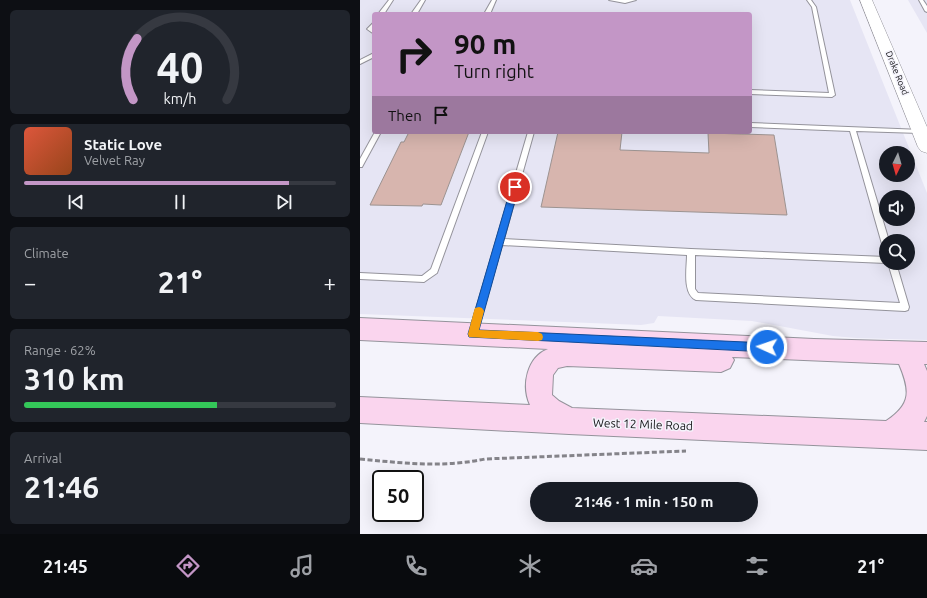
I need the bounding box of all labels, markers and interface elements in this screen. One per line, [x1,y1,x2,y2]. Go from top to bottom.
icon: right [388,28,440,80]
text: 90 m [454,28,516,59]
text: 40 [157,44,203,91]
street label: Drake Road [884,50,910,96]
text: Turn right [454,61,534,81]
text: km/h [164,91,196,107]
icon: arrive [430,104,452,126]
text: Then [388,107,422,124]
text: Static Love [84,136,162,153]
north arrow [879,146,915,182]
map controls [879,146,915,270]
text: Velvet Ray [84,153,145,167]
pin [498,170,532,204]
icon: arrive [504,176,526,198]
button: sound [879,190,915,226]
icon: previous [65,191,87,213]
icon: pause [169,191,191,213]
icon: next [273,191,295,213]
button: search [879,234,915,270]
text: Climate [24,246,69,260]
text: 21° [158,265,202,299]
text: − [24,270,36,295]
text: + [324,270,336,295]
position arrow [746,326,788,368]
text: Range · 62% [24,343,96,357]
text: 310 km [24,362,125,396]
street label: West 12 Mile Road [593,416,693,432]
text: Arrival [24,451,62,465]
text: 21:46 [24,470,99,504]
speed limit sign: 50 [372,470,424,522]
text: 21:46 · 1 min · 150 m [575,493,713,510]
icon: directions [174,552,202,580]
icon: music [288,552,316,580]
icon: phone [402,552,430,580]
icon: climate [516,552,544,580]
icon: car [630,552,658,580]
icon: filters [743,552,771,580]
text: 21:45 [43,556,88,576]
text: 21° [857,556,884,576]

